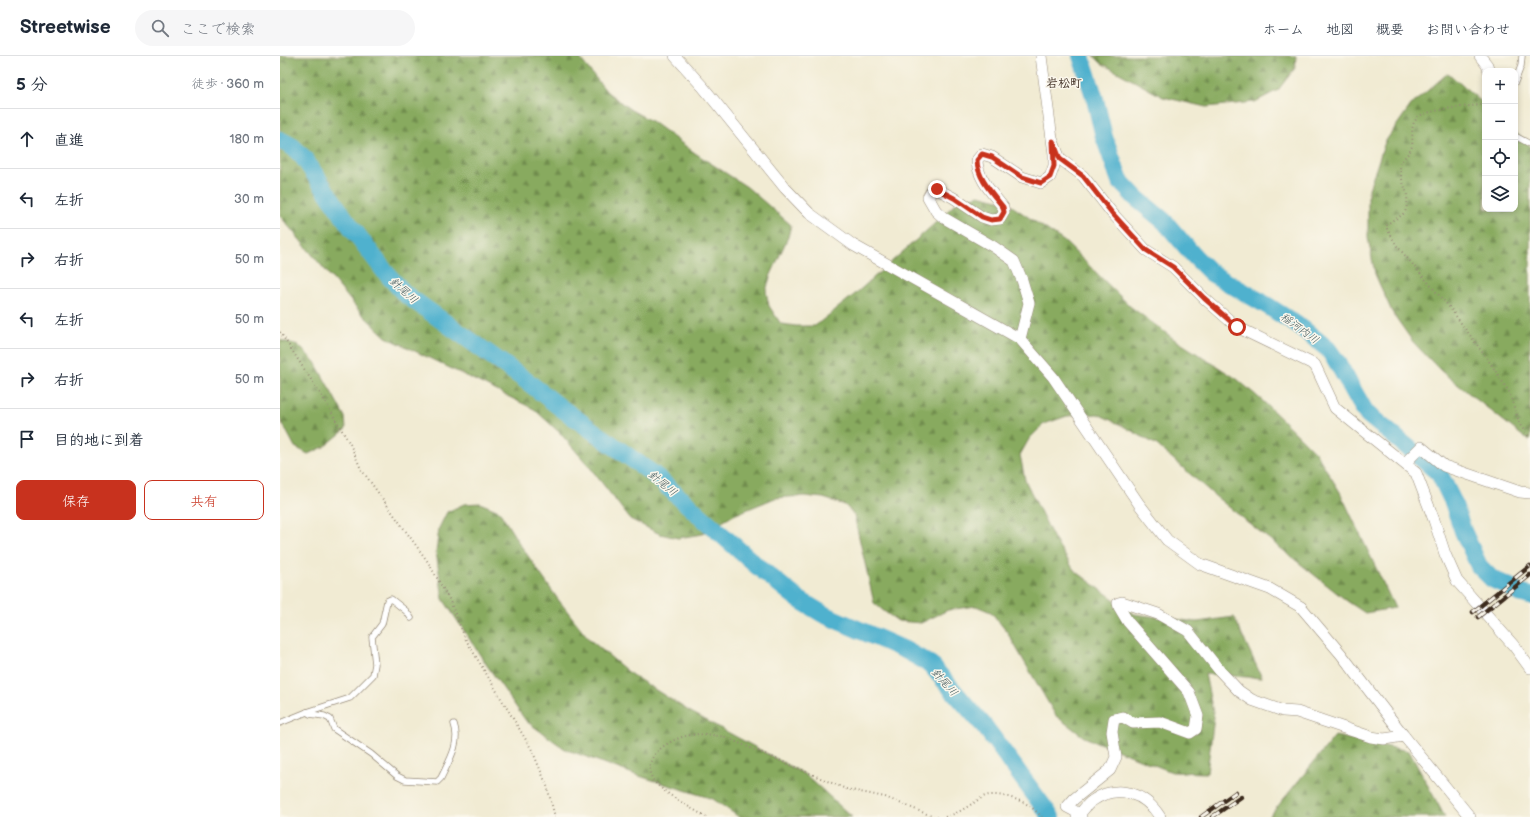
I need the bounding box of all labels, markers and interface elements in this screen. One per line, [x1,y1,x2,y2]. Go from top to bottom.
search box [135,10,415,46]
text: Streetwise [20,16,111,39]
icon: search [149,17,171,39]
text: ここで検索 [181,20,256,39]
text: ホーム [1263,21,1304,38]
text: 地図 [1326,21,1354,38]
text: 概要 [1376,21,1404,38]
text: お問い合わせ [1426,21,1510,38]
map controls [1482,68,1518,212]
button: + [1482,68,1518,104]
text: 5 分 [16,75,47,95]
text: 徒歩 · 360 m [192,76,264,92]
district label: 岩松町 [1046,76,1082,91]
button: − [1482,104,1518,140]
icon: ahead [16,128,38,150]
text: 直進 [54,131,84,150]
text: 180 m [229,131,264,147]
button: locate [1482,140,1518,176]
button: layers [1482,176,1518,212]
route end [928,180,946,198]
icon: left [16,188,38,210]
text: 左折 [54,191,84,210]
text: 30 m [234,191,264,207]
icon: right [16,248,38,270]
text: 右折 [54,251,84,270]
text: 50 m [235,251,264,267]
water label: 針尾川 [387,275,420,306]
icon: left [16,308,38,330]
water label: 稲河内川 [1278,310,1321,347]
text: 左折 [54,311,84,330]
text: 50 m [235,311,264,327]
route start [1228,318,1246,336]
icon: right [16,368,38,390]
text: 右折 [54,371,84,390]
text: 50 m [235,371,264,387]
icon: arrive [16,428,38,450]
text: 目的地に到着 [54,431,144,450]
water label: 針尾川 [646,468,679,499]
button: 保存 [16,480,136,520]
button: 共有 [144,480,264,520]
water label: 針尾川 [929,666,960,699]

